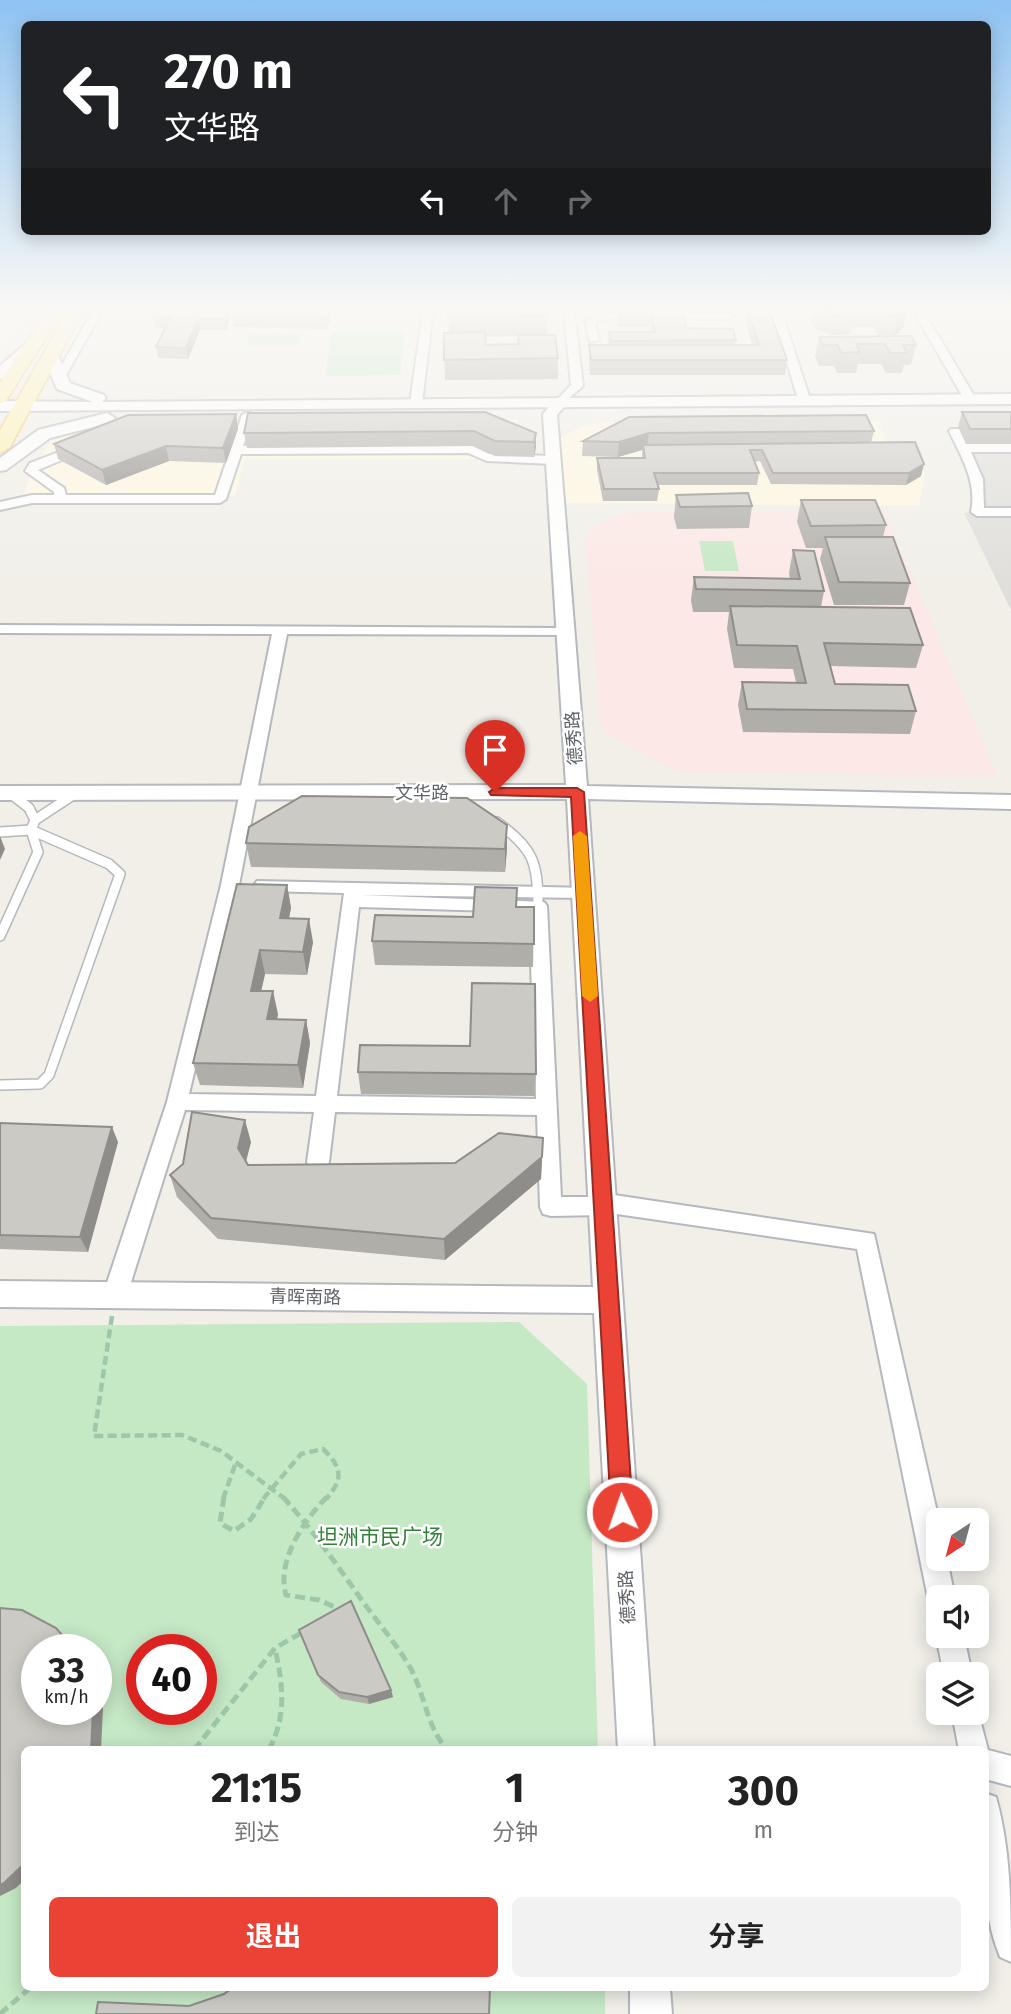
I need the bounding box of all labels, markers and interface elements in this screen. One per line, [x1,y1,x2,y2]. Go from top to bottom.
text: 270 m [164,42,293,101]
icon: left [49,49,140,140]
text: 文华路 [164,109,260,147]
icon: left [414,182,452,220]
icon: ahead [487,182,525,220]
icon: right [560,182,598,220]
street label: 德秀路 [561,710,587,766]
pin [465,720,525,792]
icon: arrive [476,731,514,769]
street label: 文华路 [395,782,449,804]
street label: 青晖南路 [269,1285,341,1309]
position arrow [585,1475,659,1549]
north arrow [926,1508,989,1572]
map controls [926,1508,989,1725]
park label: 坦洲市民广场 [317,1524,443,1550]
street label: 德秀路 [615,1569,639,1625]
button: sound [926,1585,989,1648]
speed limit sign: 40 [126,1634,217,1725]
text: 33 [48,1649,85,1691]
button: layers [926,1662,989,1725]
text: km/h [44,1686,89,1708]
text: 21:15 [211,1763,302,1813]
text: 1 [505,1763,525,1813]
text: 300 [728,1766,799,1816]
text: m [754,1816,773,1844]
text: 到达 [233,1818,279,1846]
text: 分钟 [492,1818,538,1846]
button: 退出 [49,1897,498,1977]
button: 分享 [512,1897,961,1977]

